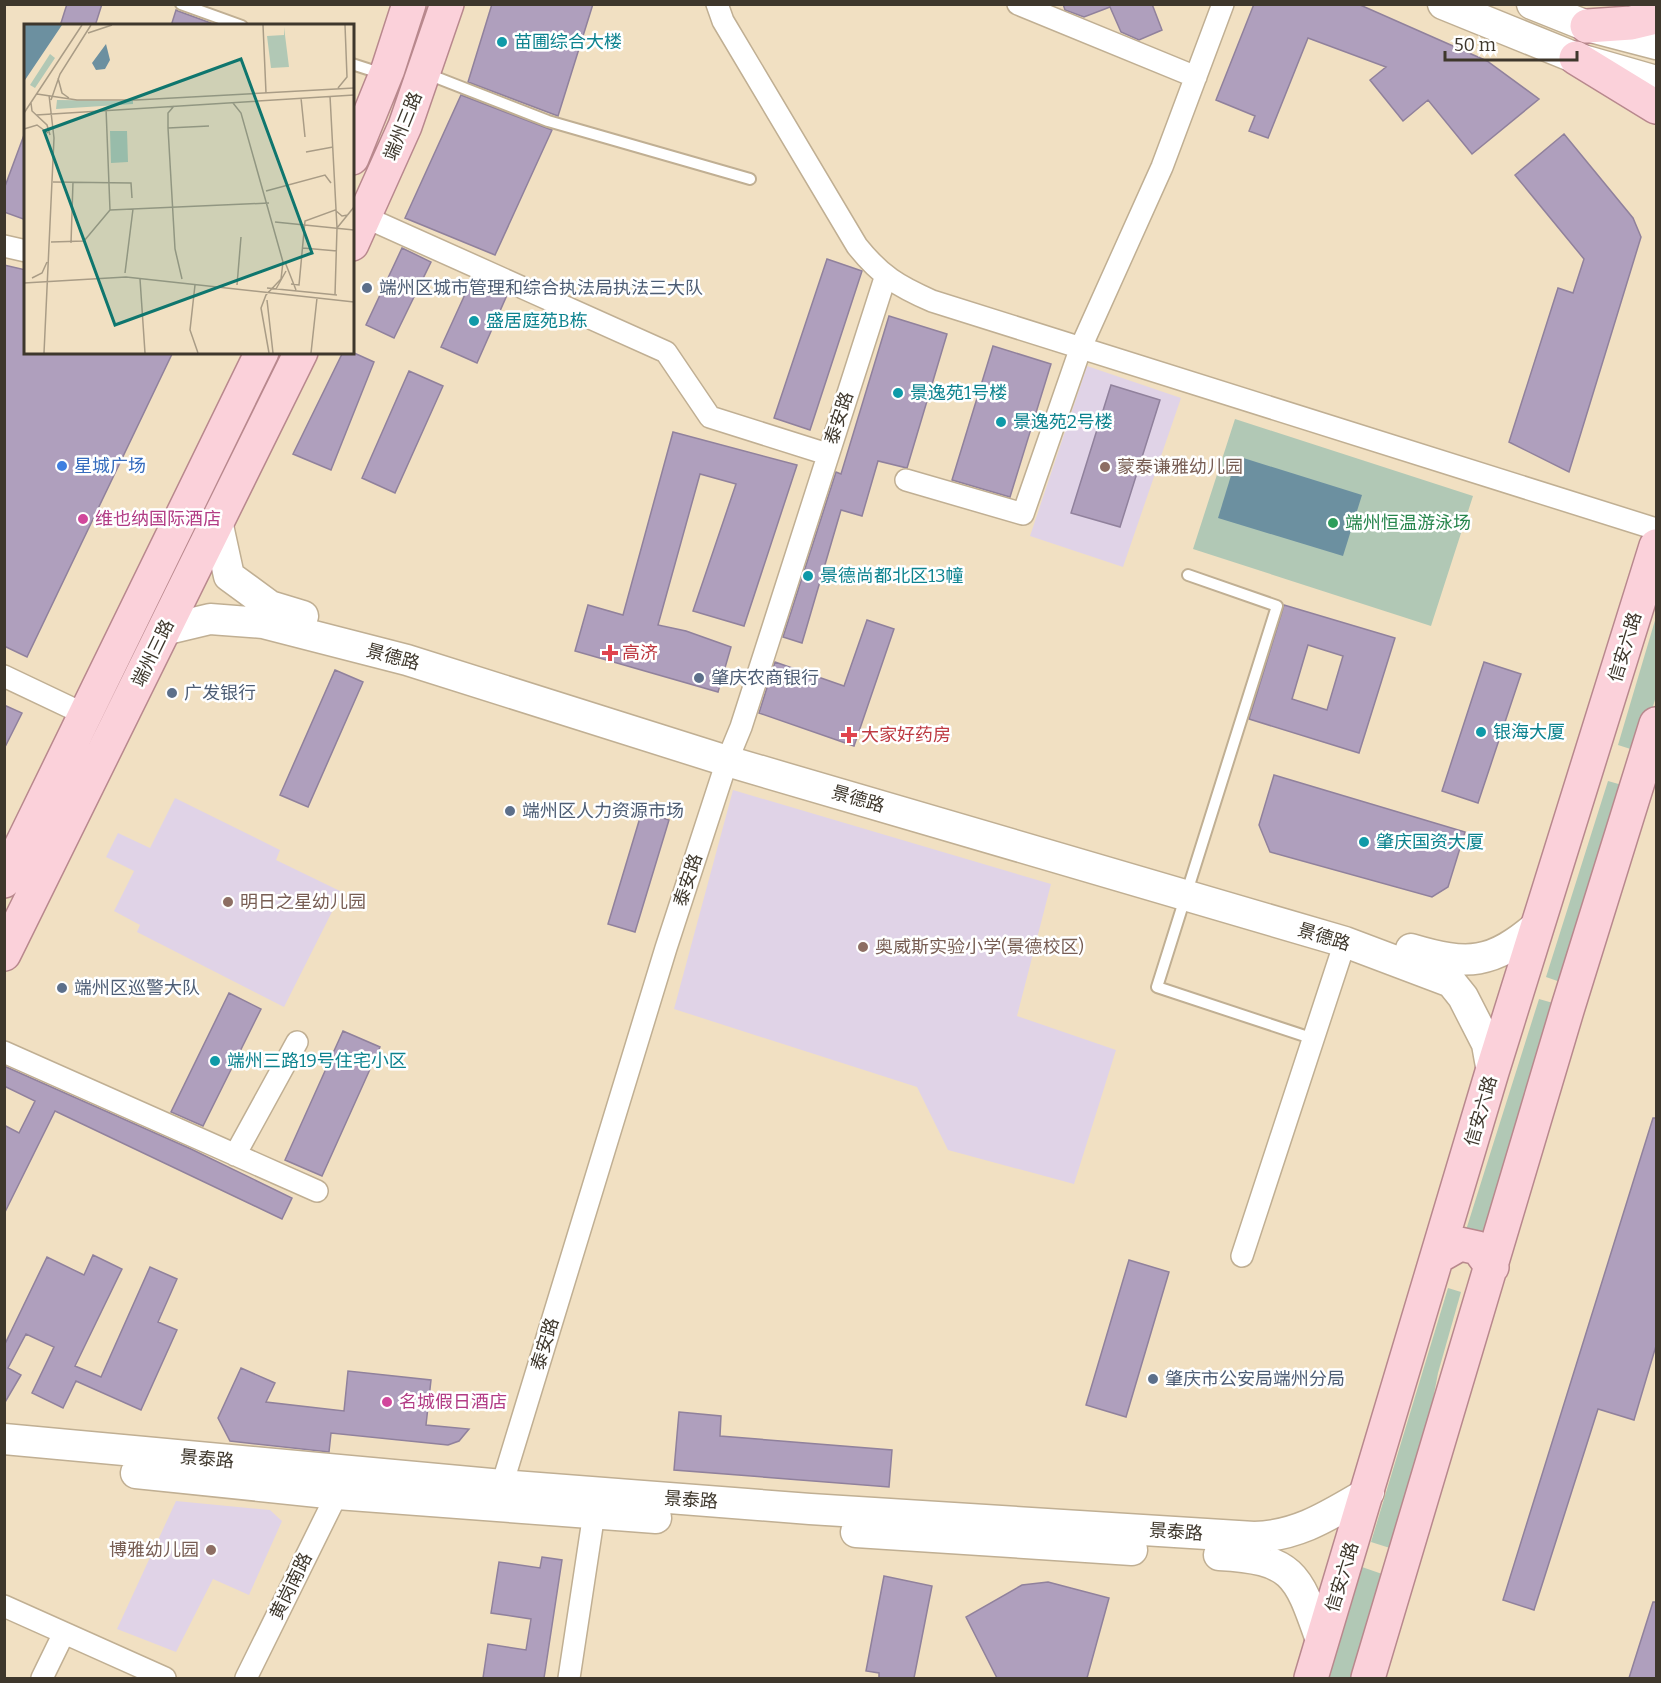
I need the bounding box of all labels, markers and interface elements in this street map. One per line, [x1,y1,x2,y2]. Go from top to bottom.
inset map [24,24,354,354]
scale bar [1445,24,1577,62]
place label: 苗圃综合大楼 [514,31,622,53]
text: 50 m [1454,34,1496,56]
marker: 苗圃综合大楼 [495,35,509,49]
street label: 端州三路 [379,89,427,163]
place label: 端州区城市管理和综合执法局执法三大队 [379,277,703,299]
marker: 端州区城市管理和综合执法局执法三大队 [360,281,374,295]
place label: 盛居庭苑B栋 [486,310,588,332]
marker: 盛居庭苑B栋 [467,314,481,328]
place label: 景逸苑1号楼 [910,382,1007,404]
marker: 景逸苑1号楼 [891,386,905,400]
street label: 泰安路 [820,389,858,447]
place label: 景逸苑2号楼 [1013,411,1113,433]
marker: 景逸苑2号楼 [994,415,1008,429]
place label: 星城广场 [74,455,146,477]
place label: 蒙泰谦雅幼儿园 [1117,456,1243,478]
marker: 星城广场 [55,459,69,473]
marker: 蒙泰谦雅幼儿园 [1098,460,1112,474]
place label: 维也纳国际酒店 [95,508,221,530]
marker: 维也纳国际酒店 [76,512,90,526]
place label: 端州恒温游泳场 [1345,512,1471,534]
marker: 端州恒温游泳场 [1326,516,1340,530]
place label: 景德尚都北区13幢 [820,565,964,587]
marker: 景德尚都北区13幢 [801,569,815,583]
street label: 信安六路 [1604,609,1646,685]
street label: 端州三路 [127,616,179,690]
street label: 景德路 [364,639,422,675]
place label: 高济 [622,642,658,664]
marker: 高济 [603,646,617,660]
place label: 肇庆农商银行 [711,667,819,689]
marker: 肇庆农商银行 [692,671,706,685]
place label: 广发银行 [184,682,256,704]
marker: 广发银行 [165,686,179,700]
place label: 银海大厦 [1493,721,1565,743]
place label: 大家好药房 [861,724,951,746]
marker: 银海大厦 [1474,725,1488,739]
marker: 大家好药房 [842,728,856,742]
street label: 景德路 [829,781,887,817]
place label: 端州区人力资源市场 [522,800,684,822]
marker: 端州区人力资源市场 [503,804,517,818]
place label: 肇庆国资大厦 [1376,831,1484,853]
marker: 肇庆国资大厦 [1357,835,1371,849]
street label: 泰安路 [669,851,707,909]
place label: 明日之星幼儿园 [240,891,366,913]
marker: 明日之星幼儿园 [221,895,235,909]
street label: 景德路 [1295,919,1353,955]
place label: 奥威斯实验小学(景德校区) [875,936,1084,958]
marker: 奥威斯实验小学(景德校区) [856,940,870,954]
place label: 端州区巡警大队 [74,977,200,999]
marker: 端州区巡警大队 [55,981,69,995]
place label: 端州三路19号住宅小区 [227,1050,407,1072]
marker: 端州三路19号住宅小区 [208,1054,222,1068]
street label: 信安六路 [1461,1073,1501,1149]
street label: 泰安路 [527,1315,563,1373]
place label: 肇庆市公安局端州分局 [1165,1368,1345,1390]
marker: 肇庆市公安局端州分局 [1146,1372,1160,1386]
place label: 名城假日酒店 [399,1391,507,1413]
marker: 名城假日酒店 [380,1395,394,1409]
street label: 景泰路 [179,1446,235,1472]
street label: 景泰路 [663,1487,719,1513]
street label: 景泰路 [1148,1519,1204,1545]
place label: 博雅幼儿园 [109,1539,199,1561]
street label: 信安六路 [1321,1539,1363,1615]
marker: 博雅幼儿园 [204,1543,218,1557]
street label: 黄岗南路 [265,1549,317,1623]

